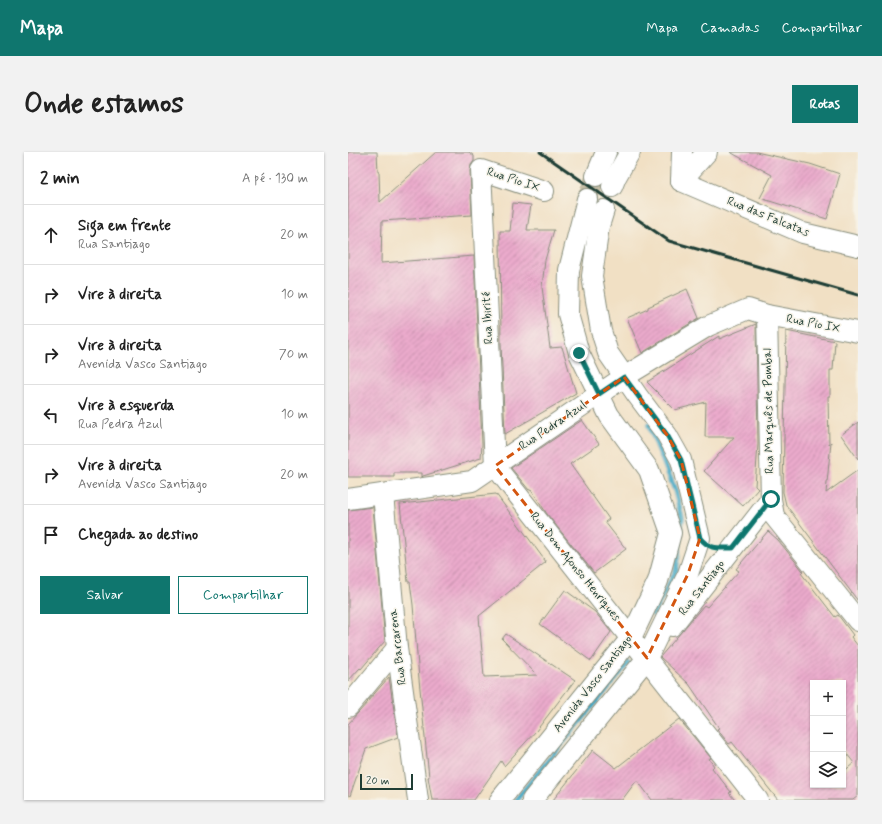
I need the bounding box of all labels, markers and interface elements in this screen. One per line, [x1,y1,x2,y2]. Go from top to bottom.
text: Mapa [20,16,63,41]
text: Mapa [646,19,678,37]
text: Camadas [700,19,759,37]
text: Compartilhar [781,19,862,37]
button: Rotas [792,85,858,123]
text: Onde estamos [24,86,184,123]
street label: Rua Pio IX [485,164,542,196]
text: 2 min [40,167,80,189]
text: A pé · 130 m [242,170,308,187]
street label: Rua das Falcatas [724,193,812,241]
text: Siga em frente [78,216,171,236]
icon: ahead [40,224,62,246]
text: 20 m [280,226,308,243]
text: Rua Santiago [78,236,150,253]
icon: right [40,284,62,306]
text: Vire à direita [78,285,162,305]
text: 10 m [281,286,308,303]
street label: Rua Ibirité [479,291,497,345]
street label: Rua Pio IX [785,311,842,337]
text: Vire à direita [78,336,162,356]
icon: right [40,344,62,366]
route end [570,344,588,362]
text: 70 m [279,346,308,363]
street label: Rua Marquês de Pombal [760,348,778,474]
text: Avenida Vasco Santiago [78,356,207,373]
text: Vire à esquerda [78,396,174,416]
street label: Rua Pedra Azul [516,398,590,454]
icon: left [40,404,62,426]
text: 10 m [281,406,308,423]
text: Rua Pedra Azul [78,416,162,433]
text: Vire à direita [78,456,162,476]
icon: right [40,464,62,486]
text: 20 m [280,466,308,483]
text: Avenida Vasco Santiago [78,476,207,493]
route start [762,490,780,508]
street label: Rua Dom Afonso Henriques [525,509,624,626]
icon: arrive [40,524,62,546]
text: Chegada ao destino [78,525,198,545]
street label: Rua Santiago [675,557,729,619]
button: Salvar [40,576,170,614]
button: Compartilhar [178,576,308,614]
street label: Rua Barcarena [385,607,411,686]
street label: Avenida Vasco Santiago [550,632,636,736]
map controls [810,680,846,788]
button: + [810,680,846,716]
button: − [810,716,846,752]
button: layers [810,752,846,788]
scale bar [360,772,413,791]
text: 20 m [366,774,389,788]

